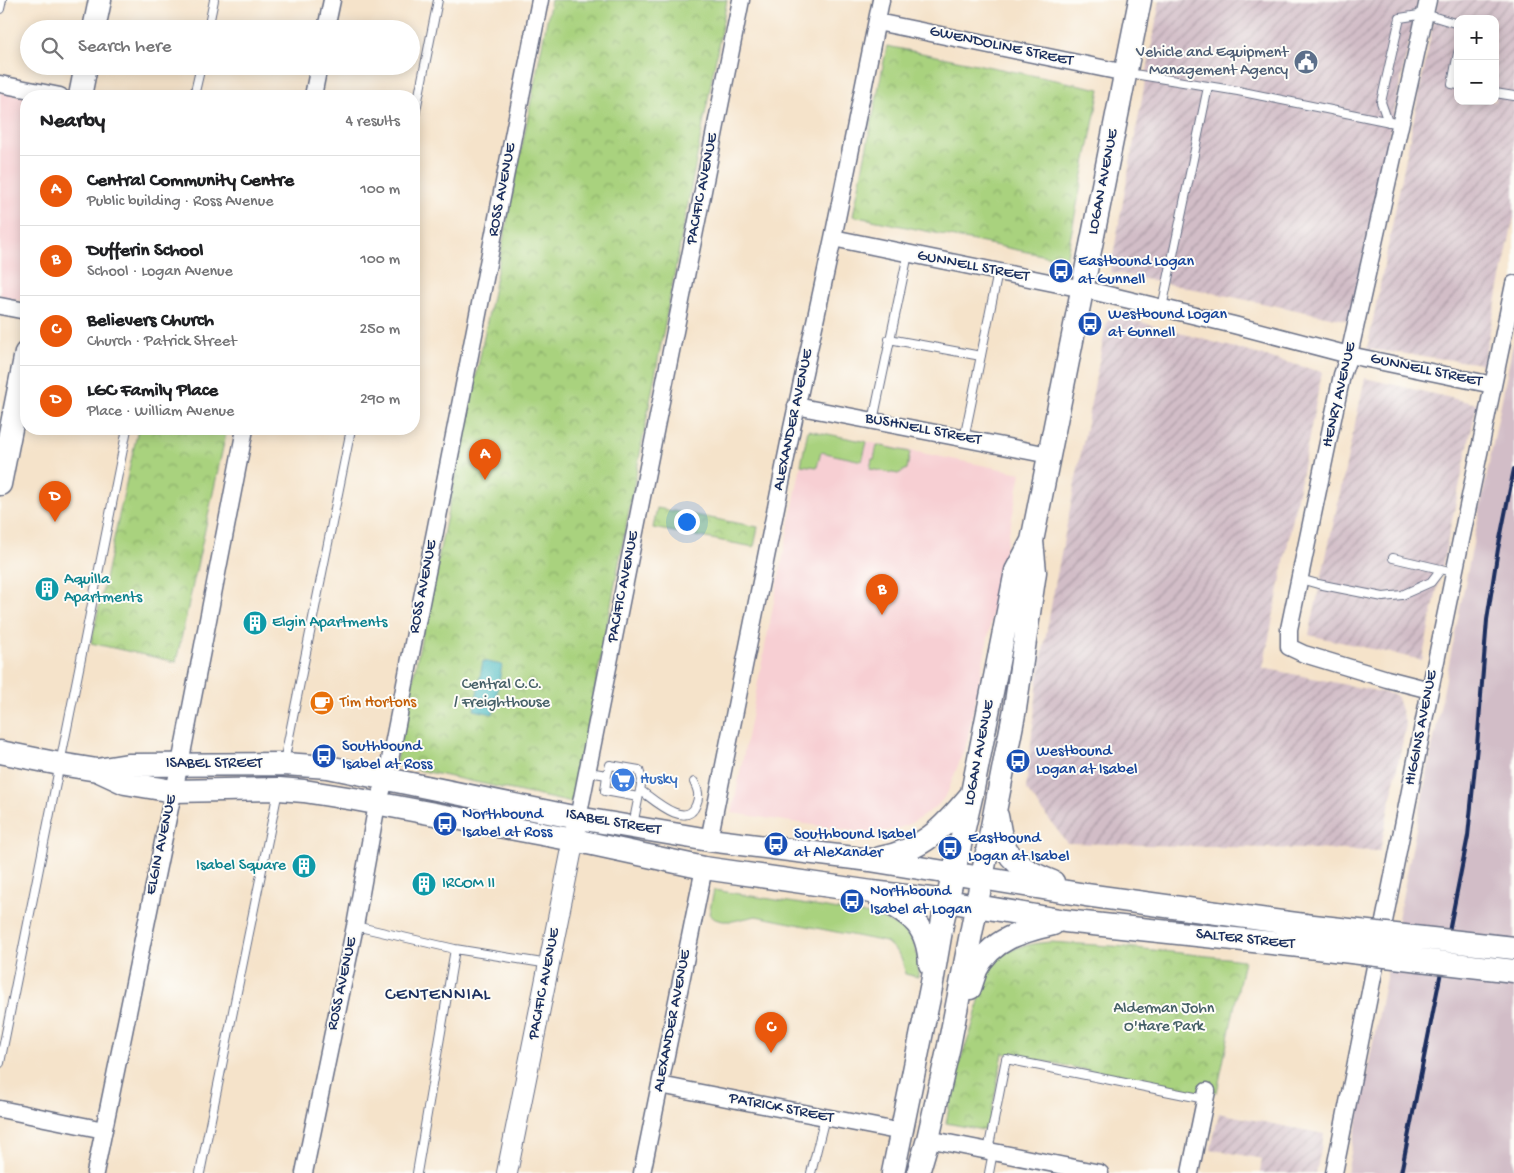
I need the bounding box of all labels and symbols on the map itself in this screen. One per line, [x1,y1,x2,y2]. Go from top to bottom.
street label: GWENDOLINE STREET [928,23,1075,72]
place label: Vehicle and Equipment Management Agency [1135,44,1289,81]
public building icon: Vehicle and Equipment Management Agency [1293,49,1319,75]
street label: LOGAN AVENUE [1084,127,1124,236]
street label: PACIFIC AVENUE [683,131,723,247]
street label: ROSS AVENUE [485,141,522,238]
street label: GUNNELL STREET [915,247,1031,287]
place label: Eastbound Logan at Gunnell [1078,253,1194,290]
bus stop icon: Eastbound Logan at Gunnell [1048,258,1074,284]
place label: Westbound Logan at Gunnell [1108,306,1227,343]
bus stop icon: Westbound Logan at Gunnell [1077,311,1103,337]
street label: HENRY AVENUE [1319,340,1362,449]
street label: ALEXANDER AVENUE [770,347,818,492]
street label: GUNNELL STREET [1368,350,1484,392]
street label: BUSHNELL STREET [862,409,984,451]
pin: A [469,439,501,480]
pin: D [39,481,71,522]
your location [674,509,700,535]
street label: PACIFIC AVENUE [604,529,644,645]
street label: ROSS AVENUE [406,538,443,635]
place label: Aquilla Apartments [64,571,143,608]
pin: B [866,574,898,615]
building icon: Aquilla Apartments [34,576,60,602]
building icon: Elgin Apartments [242,610,268,636]
place label: Elgin Apartments [272,614,389,633]
street label: HIGGINS AVENUE [1402,668,1443,787]
park label: Central C.C. / Freighthouse [454,676,551,713]
cafe icon: Tim Hortons [309,690,335,716]
place label: Tim Hortons [339,694,417,713]
street label: LOGAN AVENUE [960,698,1000,807]
place label: Southbound Isabel at Ross [342,738,433,775]
bus stop icon: Southbound Isabel at Ross [311,743,337,769]
place label: Westbound Logan at Isabel [1036,743,1138,780]
bus stop icon: Westbound Logan at Isabel [1005,748,1031,774]
street label: ISABEL STREET [166,755,263,774]
supermarket icon: Husky [610,767,636,793]
place label: Husky [640,771,678,790]
street label: ELGIN AVENUE [142,792,182,897]
street label: ISABEL STREET [564,805,663,841]
place label: Northbound Isabel at Ross [462,806,553,843]
bus stop icon: Northbound Isabel at Ross [432,811,458,837]
place label: Southbound Isabel at Alexander [794,826,916,863]
place label: Eastbound Logan at Isabel [968,830,1070,867]
bus stop icon: Southbound Isabel at Alexander [763,831,789,857]
bus stop icon: Eastbound Logan at Isabel [937,835,963,861]
building icon: Isabel Square [291,853,317,879]
place label: Isabel Square [196,857,287,876]
building icon: IRCOM II [411,871,437,897]
place label: IRCOM II [442,875,495,894]
place label: Northbound Isabel at Logan [870,883,972,920]
bus stop icon: Northbound Isabel at Logan [839,888,865,914]
street label: SALTER STREET [1195,925,1296,955]
street label: PACIFIC AVENUE [525,926,565,1042]
street label: ROSS AVENUE [324,935,362,1032]
street label: ALEXANDER AVENUE [650,947,696,1094]
district label: CENTENNIAL [385,985,491,1006]
park label: Alderman John O'Hare Park [1114,1000,1215,1037]
pin: C [755,1012,787,1053]
street label: PATRICK STREET [726,1089,836,1129]

